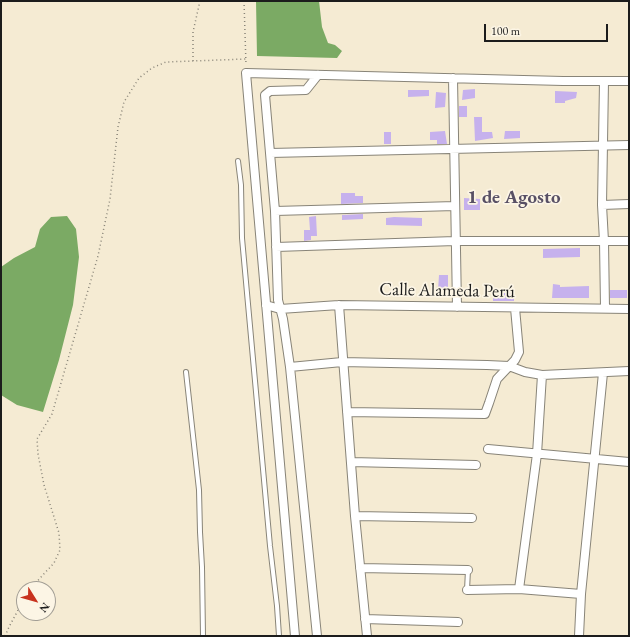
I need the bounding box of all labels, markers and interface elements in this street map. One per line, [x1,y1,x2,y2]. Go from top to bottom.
scale bar [486,16,610,42]
text: 100 m [491,23,520,39]
district label: 1 de Agosto [467,187,561,209]
street label: Calle Alameda Perú [379,279,515,303]
north arrow [16,581,56,621]
text: N [37,600,53,615]

